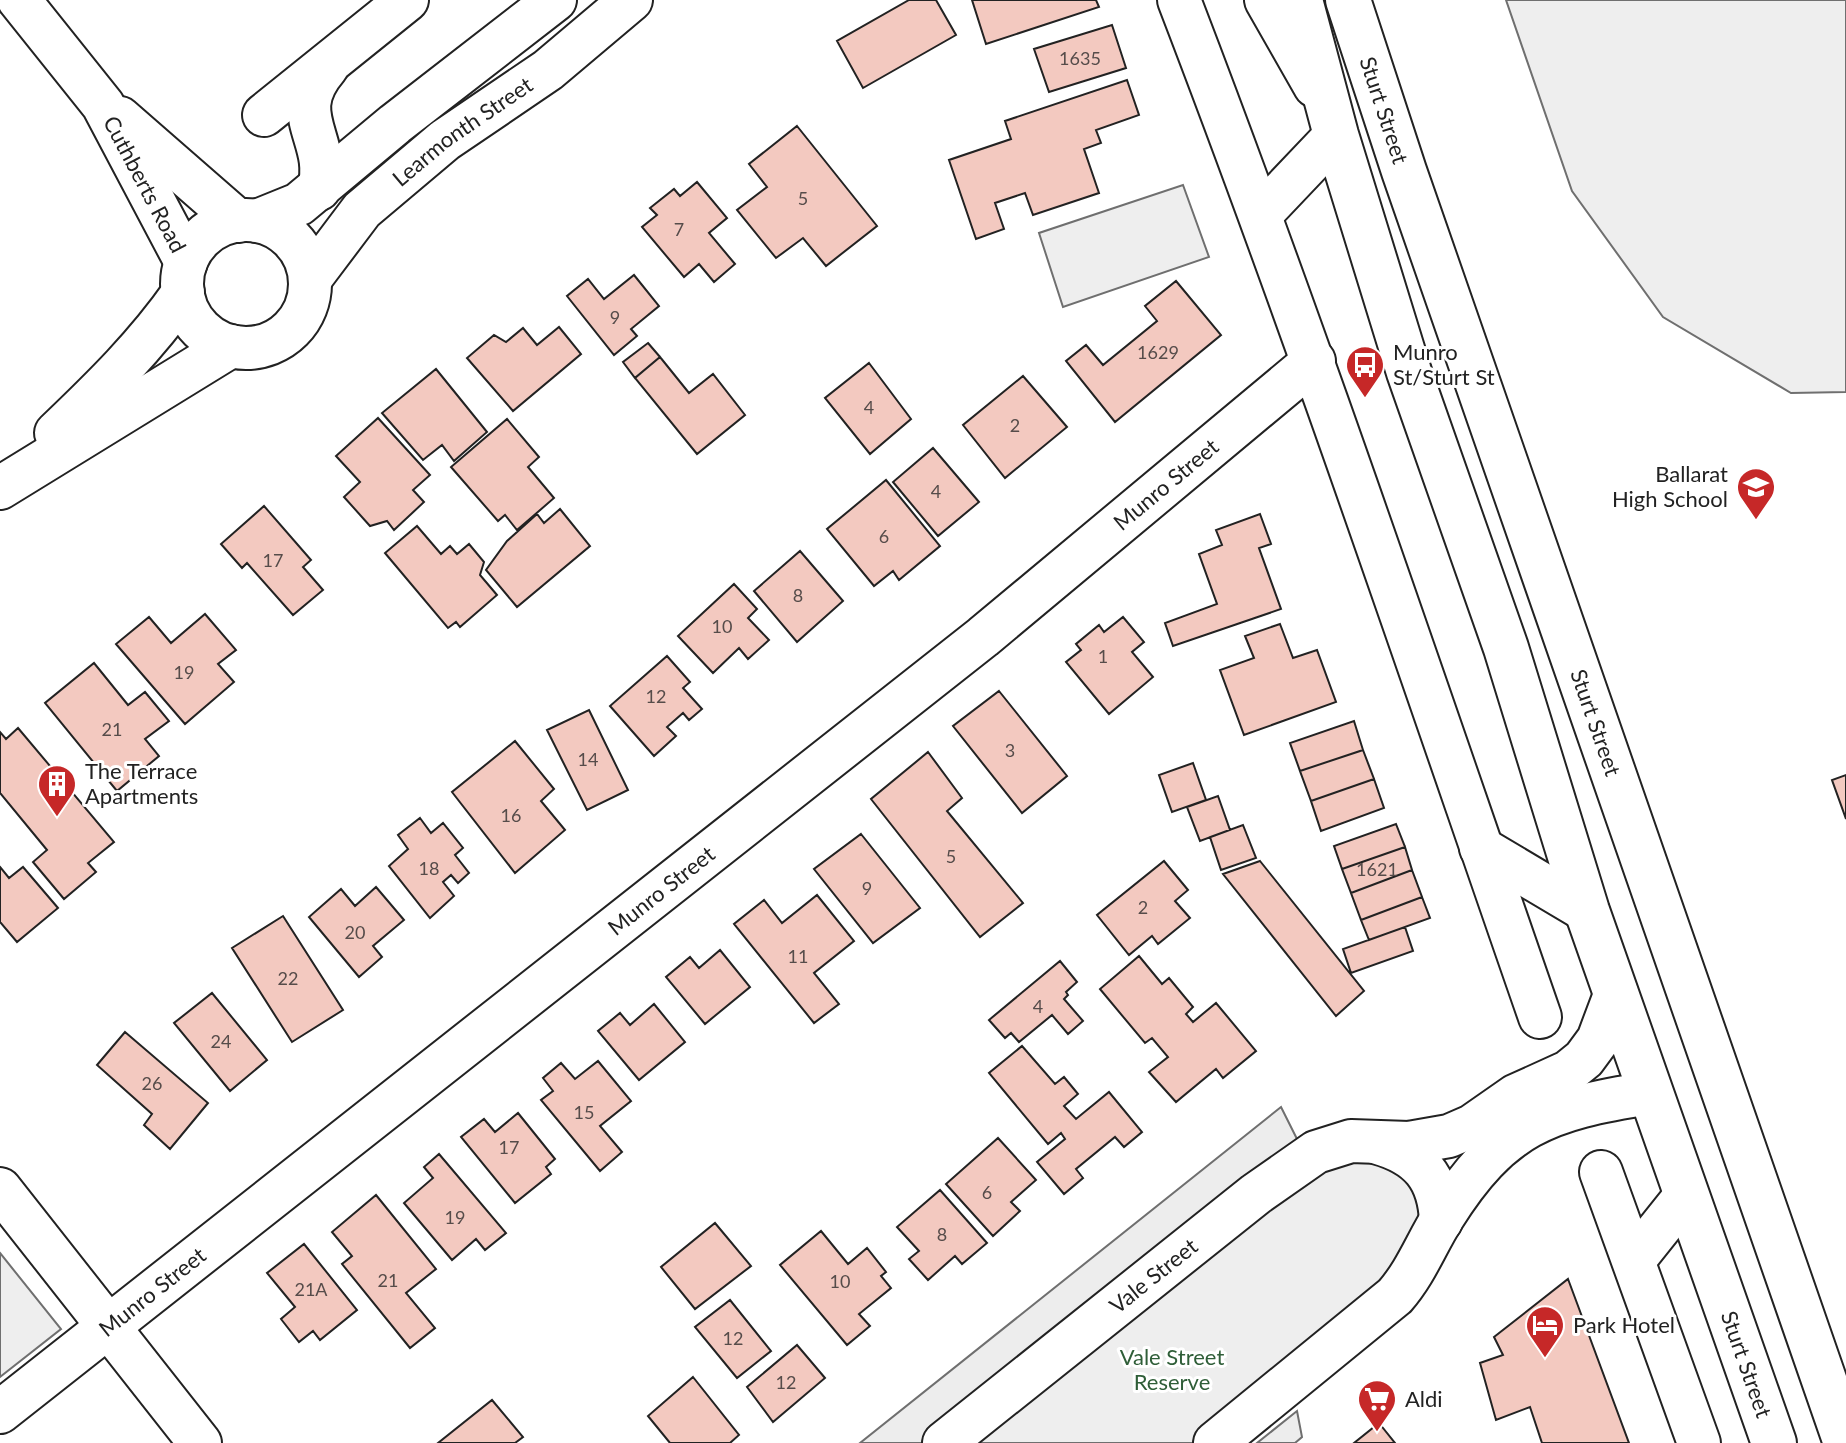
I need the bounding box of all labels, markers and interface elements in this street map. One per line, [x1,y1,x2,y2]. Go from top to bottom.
house number: 1635 [1059,47,1101,69]
street label: Sturt Street [1354,53,1415,167]
street label: Learmonth Street [386,71,537,192]
street label: Cuthberts Road [98,111,192,257]
house number: 5 [798,187,808,209]
house number: 7 [674,218,684,240]
house number: 9 [610,306,620,328]
place label: Munro St/Sturt St [1393,338,1495,390]
house number: 1629 [1137,341,1179,363]
bus stop icon: Munro St/Sturt St [1344,344,1386,399]
house number: 4 [864,396,874,418]
house number: 2 [1010,414,1020,436]
street label: Munro Street [1108,432,1224,536]
place label: Ballarat High School [1612,460,1728,512]
school or university icon: Ballarat High School [1735,466,1777,521]
house number: 4 [931,480,941,502]
house number: 6 [879,525,889,547]
house number: 17 [263,549,283,571]
house number: 8 [793,584,803,606]
house number: 10 [712,615,732,637]
house number: 1 [1098,645,1108,667]
house number: 19 [174,661,194,683]
street label: Sturt Street [1565,666,1627,780]
house number: 12 [646,685,666,707]
house number: 21 [102,718,122,740]
house number: 3 [1005,739,1015,761]
house number: 14 [578,748,598,770]
place label: The Terrace Apartments [85,757,198,809]
building icon: The Terrace Apartments [36,763,78,818]
house number: 16 [501,804,521,826]
street label: Munro Street [602,840,720,941]
house number: 5 [946,845,956,867]
house number: 18 [419,857,439,879]
house number: 1621 [1356,858,1398,880]
house number: 9 [862,877,872,899]
house number: 2 [1138,896,1148,918]
house number: 20 [345,921,365,943]
house number: 11 [788,945,808,967]
house number: 22 [278,967,298,989]
house number: 4 [1033,995,1043,1017]
house number: 24 [211,1030,231,1052]
house number: 26 [142,1072,162,1094]
house number: 15 [574,1101,594,1123]
house number: 17 [499,1136,519,1158]
house number: 6 [982,1181,992,1203]
house number: 19 [445,1206,465,1228]
house number: 8 [937,1223,947,1245]
street label: Vale Street [1104,1232,1203,1319]
street label: Munro Street [93,1241,211,1342]
house number: 21 [378,1269,398,1291]
house number: 10 [830,1270,850,1292]
house number: 21A [294,1278,328,1300]
hotel icon: Park Hotel [1524,1304,1566,1359]
street label: Sturt Street [1716,1307,1778,1421]
place label: Park Hotel [1573,1311,1675,1338]
house number: 12 [723,1327,743,1349]
park label: Vale Street Reserve [1120,1343,1224,1395]
house number: 12 [776,1371,796,1393]
supermarket icon: Aldi [1356,1378,1398,1433]
place label: Aldi [1405,1385,1443,1412]

